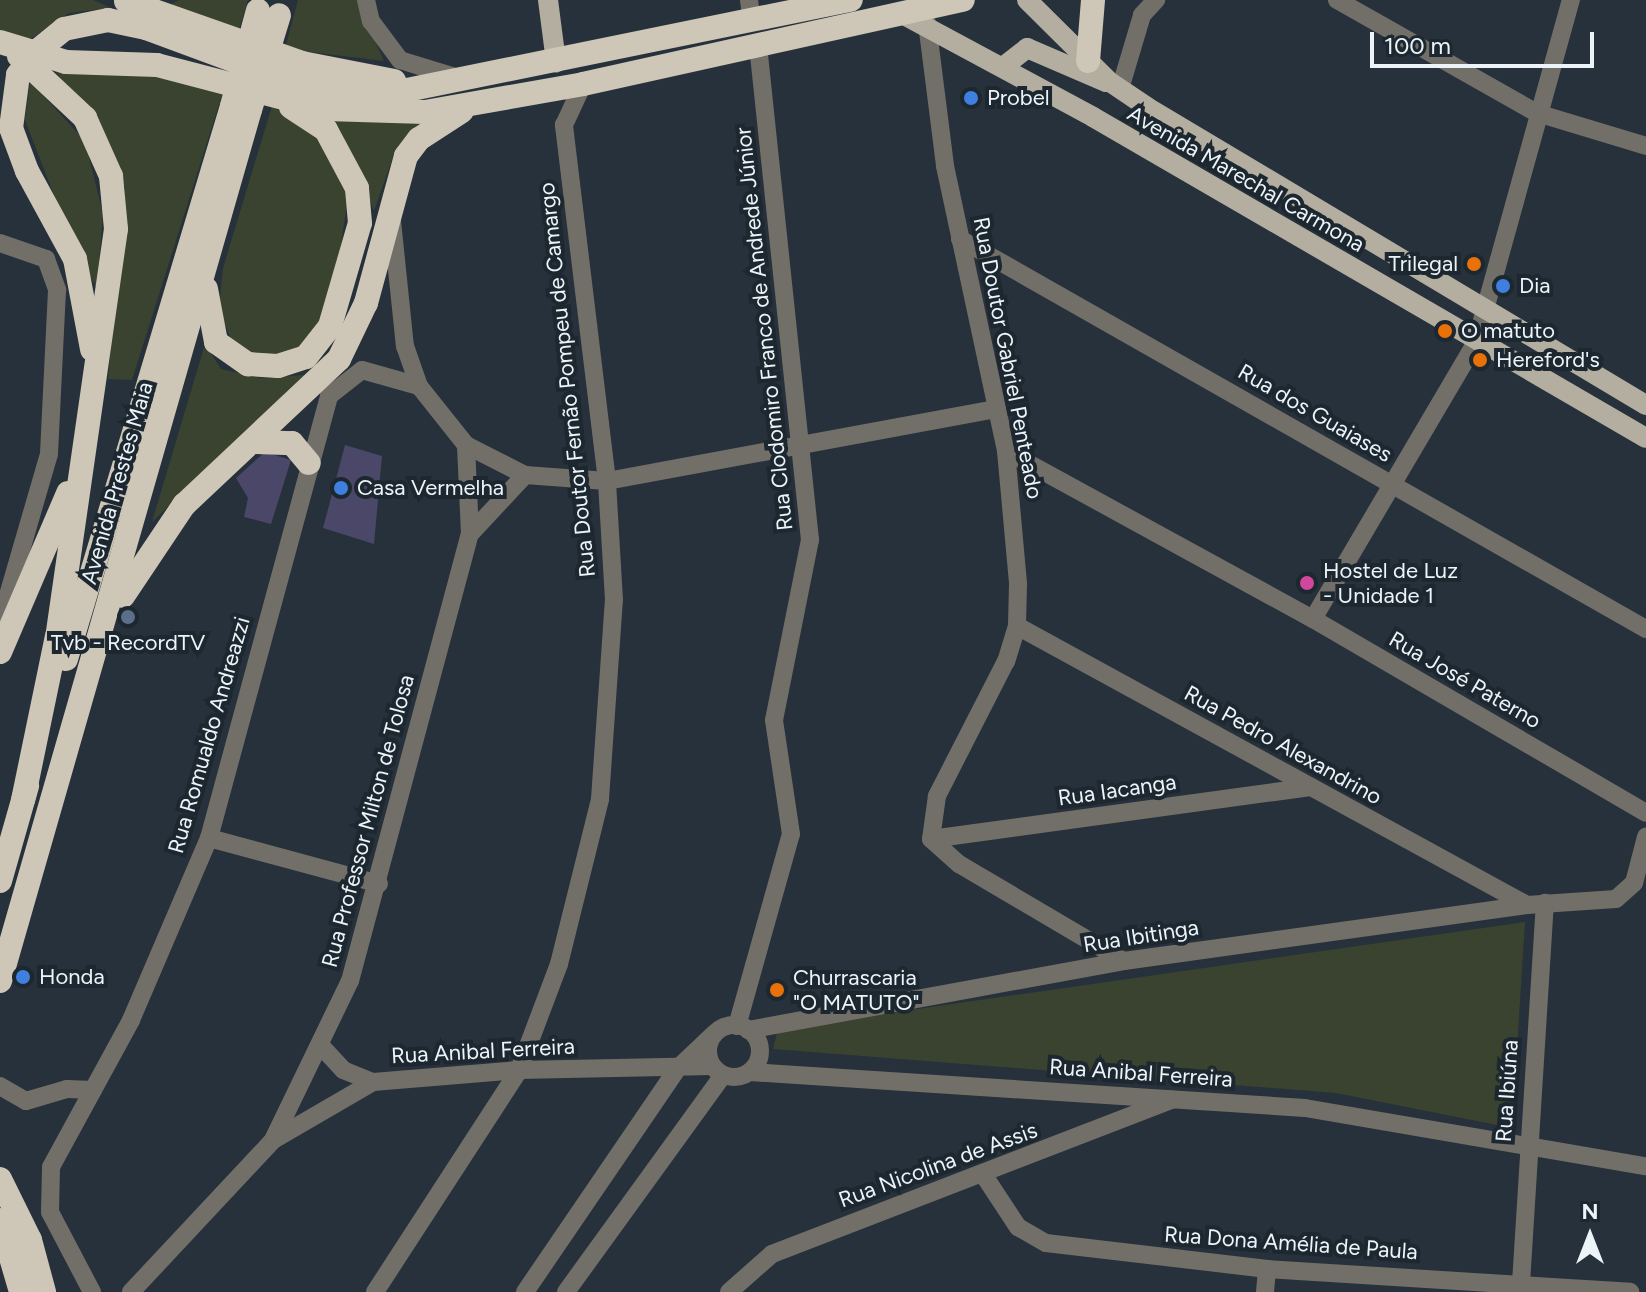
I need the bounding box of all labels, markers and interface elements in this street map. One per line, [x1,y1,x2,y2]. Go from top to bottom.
scale bar [1374,16,1598,66]
text: 100 m [1384,31,1451,60]
place label: Probel [987,85,1050,111]
marker: Probel [962,89,980,107]
street label: Avenida Marechal Carmona [1123,100,1369,258]
street label: Rua Clodomiro Franco de Andrede Júnior [730,126,798,532]
street label: Rua Doutor Fernão Pompeu de Camargo [533,181,601,579]
street label: Rua Doutor Gabriel Penteado [968,215,1048,501]
place label: Trilegal [1389,251,1458,277]
marker: Trilegal [1465,255,1483,273]
place label: Dia [1519,273,1550,299]
marker: Dia [1494,277,1512,295]
place label: O matuto [1461,318,1555,344]
marker: O matuto [1436,322,1454,340]
place label: Hereford's [1496,347,1600,373]
marker: Hereford's [1471,351,1489,369]
street label: Rua dos Guaiases [1233,358,1397,468]
street label: Avenida Prestes Maia [75,379,159,587]
place label: Casa Vermelha [357,475,504,501]
marker: Casa Vermelha [332,479,350,497]
place label: Hostel de Luz - Unidade 1 [1323,557,1458,608]
marker: Hostel de Luz - Unidade 1 [1298,574,1316,592]
marker: Tvb - RecordTV [119,608,137,626]
street label: Rua Romualdo Andreazzi [163,614,255,856]
street label: Rua José Paterno [1384,626,1546,734]
place label: Tvb - RecordTV [51,630,205,656]
street label: Rua Professor Milton de Tolosa [316,672,420,970]
street label: Rua Pedro Alexandrino [1180,680,1386,810]
street label: Rua Iacanga [1056,769,1178,811]
street label: Rua Ibitinga [1081,914,1201,958]
place label: Honda [39,964,105,990]
place label: Churrascaria "O MATUTO" [793,964,920,1016]
marker: Honda [14,968,32,986]
marker: Churrascaria "O MATUTO" [768,981,786,999]
street label: Rua Anibal Ferreira [391,1033,575,1069]
street label: Rua Ibiúna [1490,1039,1524,1143]
street label: Rua Anibal Ferreira [1048,1053,1234,1093]
street label: Rua Nicolina de Assis [835,1117,1041,1213]
north arrow [1550,1196,1630,1276]
text: N [1581,1198,1599,1225]
street label: Rua Dona Amélia de Paula [1163,1221,1419,1265]

